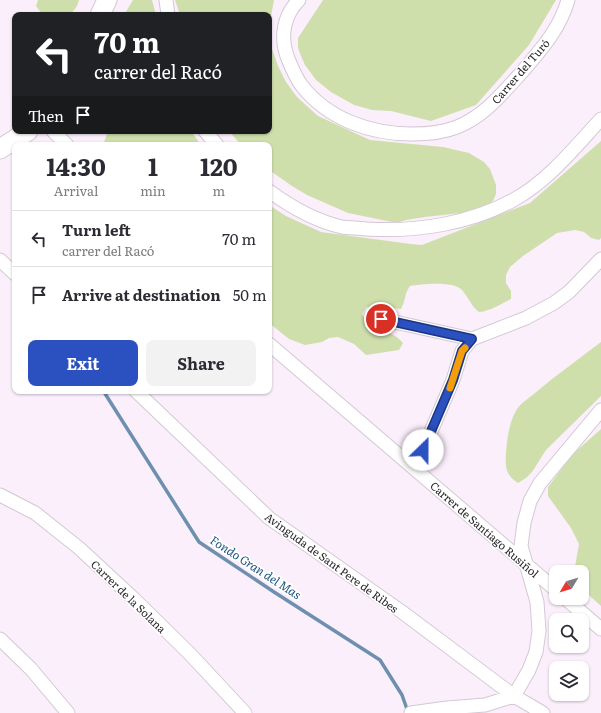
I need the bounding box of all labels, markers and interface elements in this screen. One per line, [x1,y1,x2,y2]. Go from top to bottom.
text: 70 m [94,20,160,62]
icon: left [28,28,80,80]
street label: Carrer del Turó [487,35,553,107]
text: carrer del Racó [94,58,222,85]
text: Then [28,104,64,127]
icon: arrive [72,104,94,126]
text: 14:30 [46,148,106,183]
text: 1 [148,148,158,183]
text: 120 [200,148,238,183]
text: Arrival [54,181,98,200]
text: min [140,181,166,200]
text: m [213,181,225,200]
text: Turn left [62,218,131,241]
text: 70 m [222,227,256,250]
icon: left [28,228,50,250]
text: carrer del Racó [62,241,154,260]
text: Arrive at destination [62,283,221,306]
text: 50 m [233,283,267,306]
icon: arrive [28,284,50,306]
pin [364,302,398,336]
icon: arrive [370,308,392,330]
button: Exit [28,340,138,386]
button: Share [146,340,256,386]
position arrow [402,429,444,471]
street label: Carrer de Santiago Rusiñol [427,477,543,581]
street label: Avinguda de Sant Pere de Ribes [262,508,402,616]
water label: Fondo Gran del Mas [207,531,305,603]
street label: Carrer de la Solana [88,556,170,636]
north arrow [549,565,589,605]
map controls [549,565,589,701]
button: search [549,613,589,653]
button: layers [549,661,589,701]

